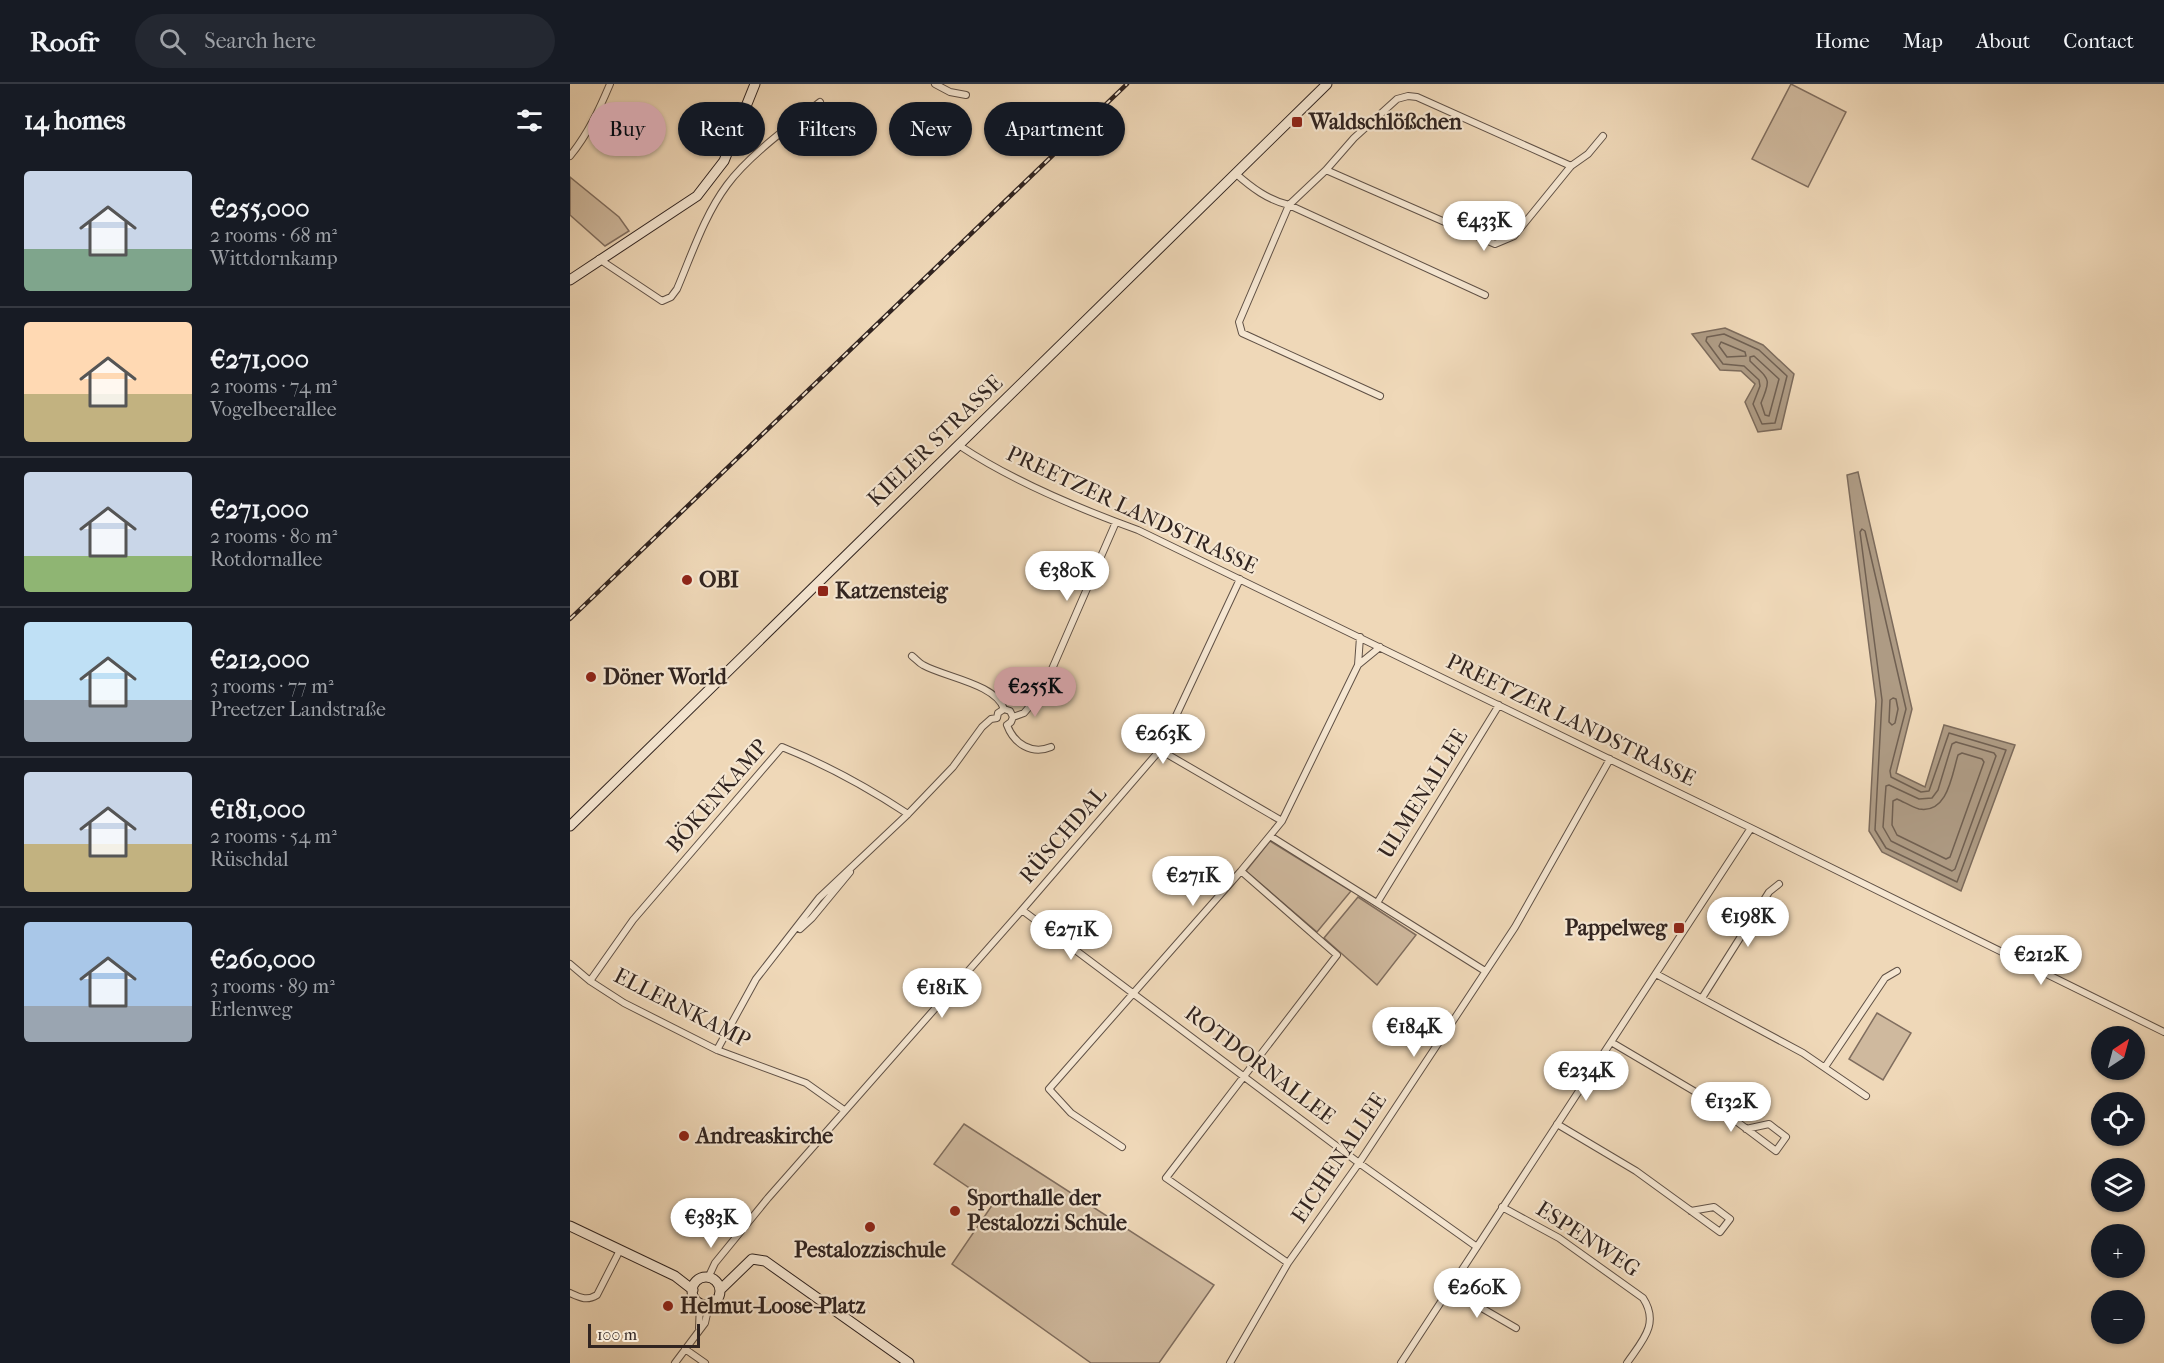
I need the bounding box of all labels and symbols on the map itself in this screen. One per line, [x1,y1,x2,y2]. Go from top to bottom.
place label: Waldschlößchen [1308,109,1462,135]
marker: Waldschlößchen [1290,115,1304,129]
pin: €433K [1442,201,1526,252]
street label: KIELER STRASSE [862,370,1008,512]
street label: PREETZER LANDSTRASSE [1002,440,1262,580]
pin: €380K [1025,551,1109,602]
place label: OBI [699,567,739,593]
marker: OBI [680,573,694,587]
place label: Katzensteig [835,578,949,604]
marker: Katzensteig [816,584,830,598]
street label: PREETZER LANDSTRASSE [1442,648,1700,792]
place label: Döner World [603,664,728,690]
pin: €255K [993,667,1077,718]
marker: Döner World [584,670,598,684]
pin: €263K [1121,714,1205,765]
street label: ULMENALLEE [1373,724,1473,864]
street label: BÖKENKAMP [660,734,773,858]
street label: RÜSCHDAL [1013,780,1113,889]
pin: €271K [1151,856,1235,907]
pin: €198K [1706,897,1790,948]
pin: €271K [1029,910,1113,961]
place label: Pappelweg [1565,915,1668,941]
marker: Pappelweg [1672,921,1686,935]
pin: €212K [1999,935,2083,986]
street label: ELLERNKAMP [609,962,755,1054]
pin: €181K [900,968,984,1019]
street label: ROTDORNALLEE [1180,1000,1340,1130]
pin: €184K [1372,1007,1456,1058]
north arrow [2091,1026,2145,1080]
pin: €234K [1544,1051,1628,1102]
pin: €132K [1689,1082,1773,1133]
street label: EICHENALLEE [1286,1088,1392,1228]
place label: Andreaskirche [694,1123,833,1149]
marker: Andreaskirche [677,1129,691,1143]
place label: Sporthalle der Pestalozzi Schule [967,1185,1127,1236]
street label: ESPENWEG [1531,1196,1645,1282]
pin: €383K [669,1198,753,1249]
marker: Sporthalle der Pestalozzi Schule [948,1204,962,1218]
marker: Pestalozzischule [863,1220,877,1234]
place label: Pestalozzischule [794,1237,946,1263]
pin: €260K [1435,1268,1519,1319]
place label: Helmut-Loose-Platz [680,1293,866,1319]
marker: Helmut-Loose-Platz [661,1299,675,1313]
scale bar [588,1321,700,1348]

